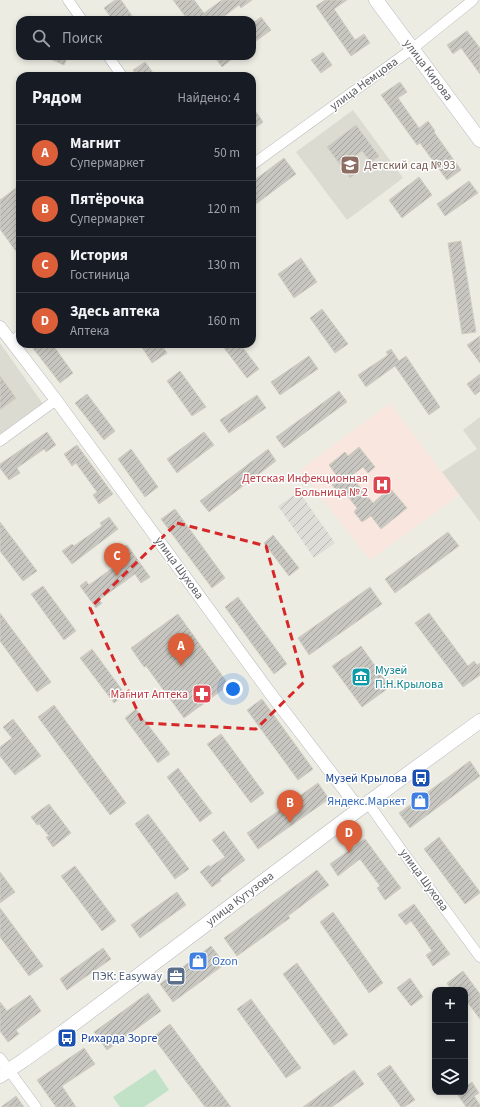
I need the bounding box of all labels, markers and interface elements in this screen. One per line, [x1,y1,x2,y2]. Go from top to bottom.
search box [16,16,256,60]
icon: search [30,27,52,49]
text: Поиск [62,28,103,49]
street label: улица Кирова [399,36,457,104]
street label: улица Немцова [326,53,402,115]
text: Рядом [32,86,82,110]
text: Найдено: 4 [178,89,240,107]
text: Магнит [70,133,121,154]
text: A [41,144,49,162]
text: 50 m [214,144,240,162]
text: Супермаркет [70,154,145,172]
school or university icon: Детский сад № 93 [339,154,361,176]
place label: Детский сад № 93 [364,157,456,174]
text: Пятёрочка [70,189,144,210]
text: B [41,200,49,218]
text: 120 m [207,200,240,218]
text: Супермаркет [70,210,145,228]
text: История [70,245,128,266]
text: C [41,256,49,274]
text: 130 m [207,256,240,274]
text: Гостиница [70,266,130,284]
text: Здесь аптека [70,301,160,322]
text: D [41,312,49,330]
text: 160 m [207,312,240,330]
text: Аптека [70,322,109,340]
place label: Детская Инфекционная Больница № 2 [242,470,368,501]
hospital icon: Детская Инфекционная Больница № 2 [371,474,393,496]
street label: улица Шухова [150,533,208,603]
pin: C [104,543,130,576]
pin: A [168,633,194,666]
place label: Музей П.Н.Крылова [375,662,443,693]
museum icon: Музей П.Н.Крылова [350,666,372,688]
your location [223,679,243,699]
pharmacy icon: Магнит Аптека [191,683,213,705]
place label: Магнит Аптека [111,686,188,703]
bus stop icon: Музей Крылова [410,767,432,789]
place label: Музей Крылова [326,770,407,787]
pin: B [277,790,303,823]
shop icon: Яндекс.Маркет [409,790,431,812]
place label: Яндекс.Маркет [327,793,406,810]
pin: D [336,820,362,853]
street label: улица Шухова [395,845,453,915]
street label: улица Кутузова [202,868,278,930]
shop icon: Ozon [187,950,209,972]
place label: Ozon [212,953,238,970]
office icon: ПЭК: Easyway [165,965,187,987]
place label: ПЭК: Easyway [92,968,162,985]
map controls [432,987,468,1095]
button: + [432,987,468,1023]
button: − [432,1023,468,1059]
bus stop icon: Рихарда Зорге [56,1027,78,1049]
place label: Рихарда Зорге [81,1030,158,1047]
button: layers [432,1059,468,1095]

